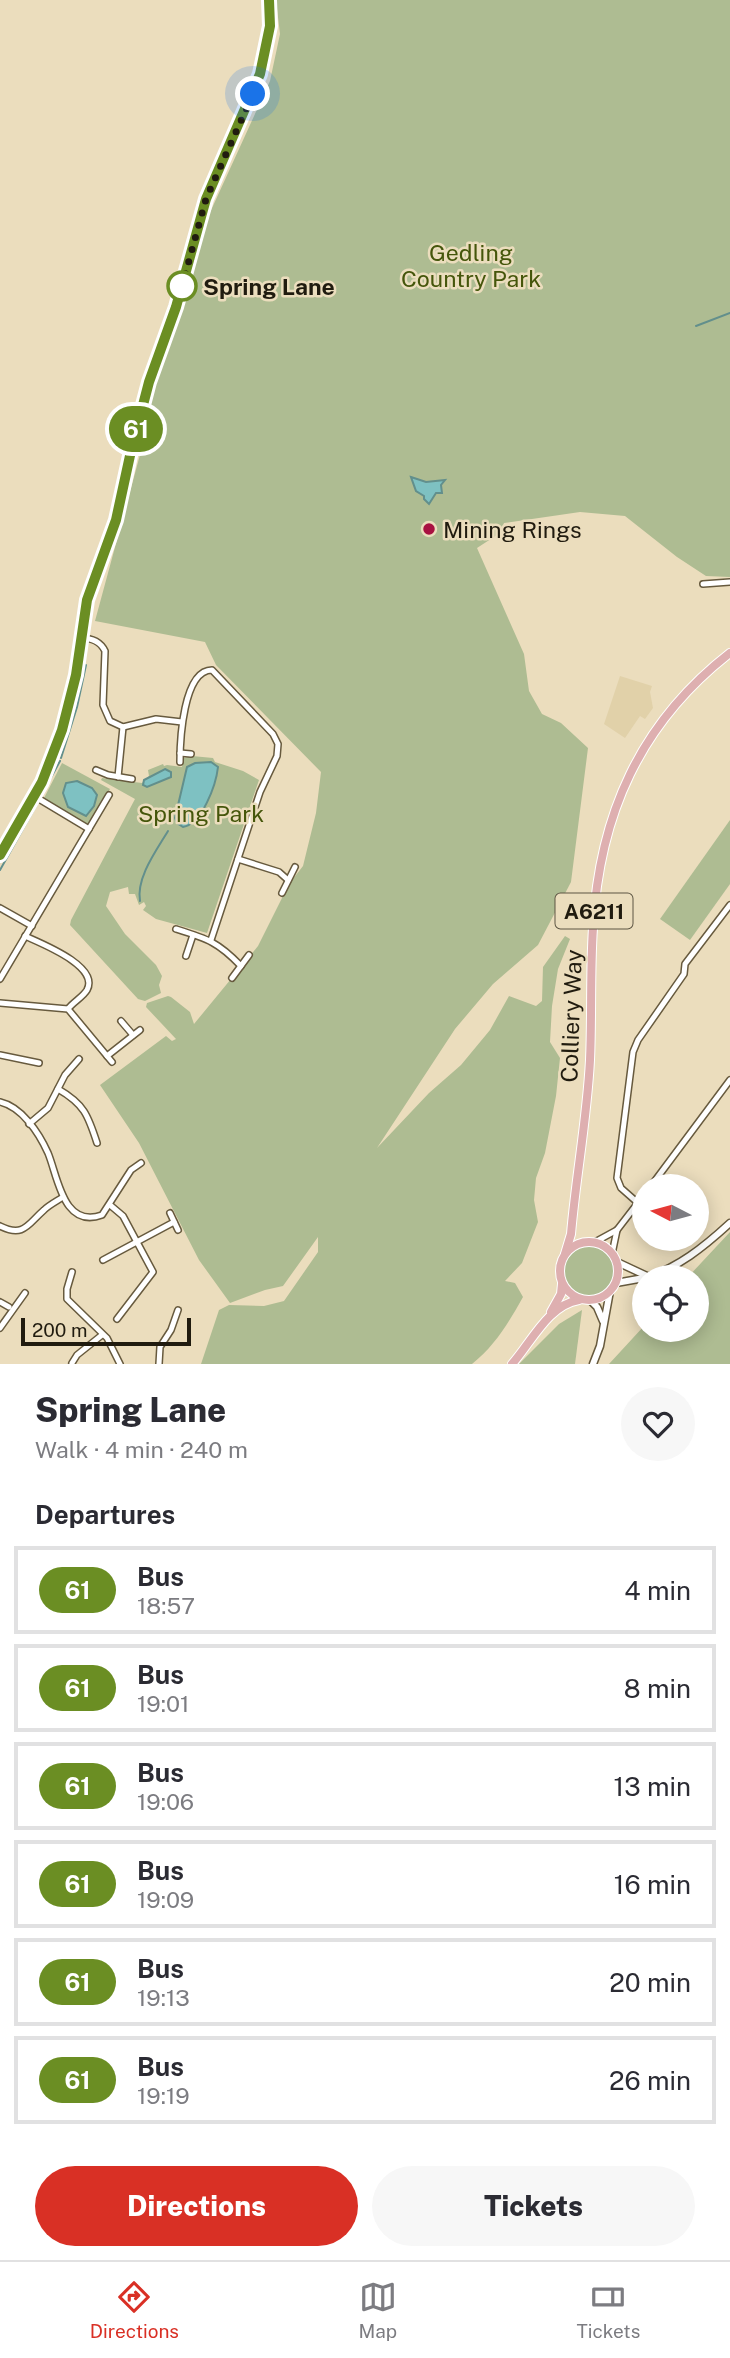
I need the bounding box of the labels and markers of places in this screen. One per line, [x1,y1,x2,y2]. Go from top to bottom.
marker: Spring Lane [167,271,197,301]
place label: Spring Lane [203,273,335,300]
place label: Mining Rings [443,516,582,543]
marker: Mining Rings [421,521,437,537]

